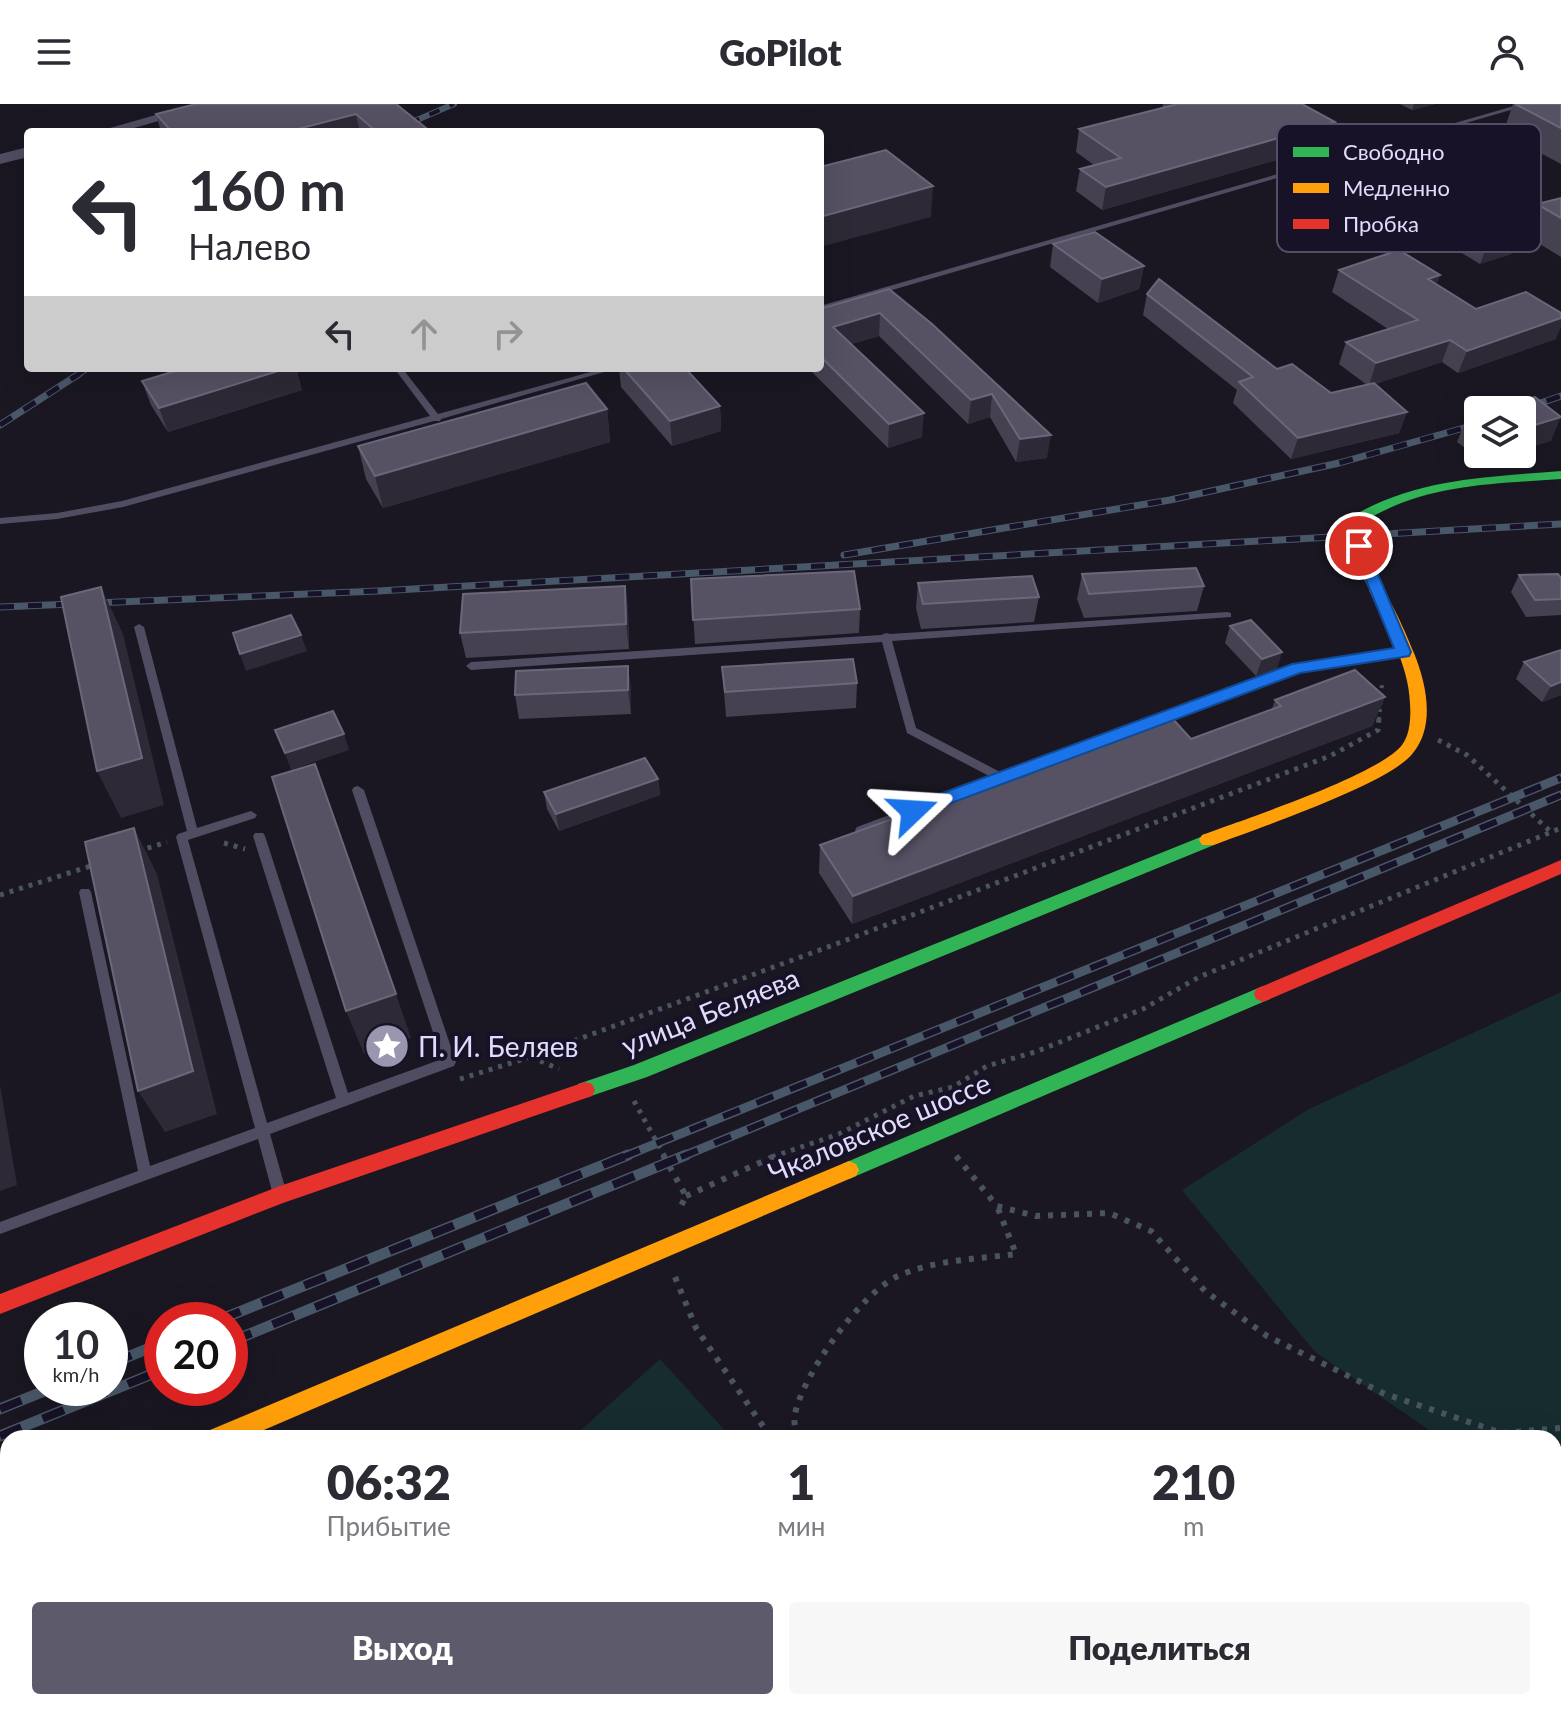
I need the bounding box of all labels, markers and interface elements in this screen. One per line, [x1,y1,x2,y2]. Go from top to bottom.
icon: menu [32,30,76,74]
text: GoPilot [719,30,842,74]
icon: person [1485,30,1529,74]
legend [1277,124,1541,252]
text: Свободно [1343,138,1444,165]
text: 160 m [188,156,346,223]
icon: left [56,160,160,264]
text: Медленно [1343,174,1450,201]
text: Пробка [1343,210,1419,237]
text: Налево [188,224,311,268]
icon: left [318,312,362,356]
icon: ahead [402,312,446,356]
icon: right [486,312,530,356]
map controls [1464,396,1536,468]
button: layers [1464,396,1536,468]
pin [1325,512,1393,580]
icon: arrive [1337,524,1381,568]
position arrow [871,769,955,853]
street label: улица Беляева [616,960,804,1062]
place icon: П. И. Беляев [363,1022,411,1070]
place label: П. И. Беляев [418,1029,578,1063]
street label: Чкаловское шоссе [763,1065,995,1189]
speed limit sign: 20 [144,1302,248,1406]
text: 10 [53,1320,99,1368]
text: km/h [53,1362,99,1386]
text: 06:32 [327,1453,451,1510]
text: 1 [787,1453,815,1510]
text: 210 [1152,1453,1235,1510]
text: Прибытие [327,1510,451,1542]
text: мин [777,1510,825,1542]
text: m [1183,1510,1204,1542]
button: Выход [32,1602,773,1694]
button: Поделиться [789,1602,1530,1694]

